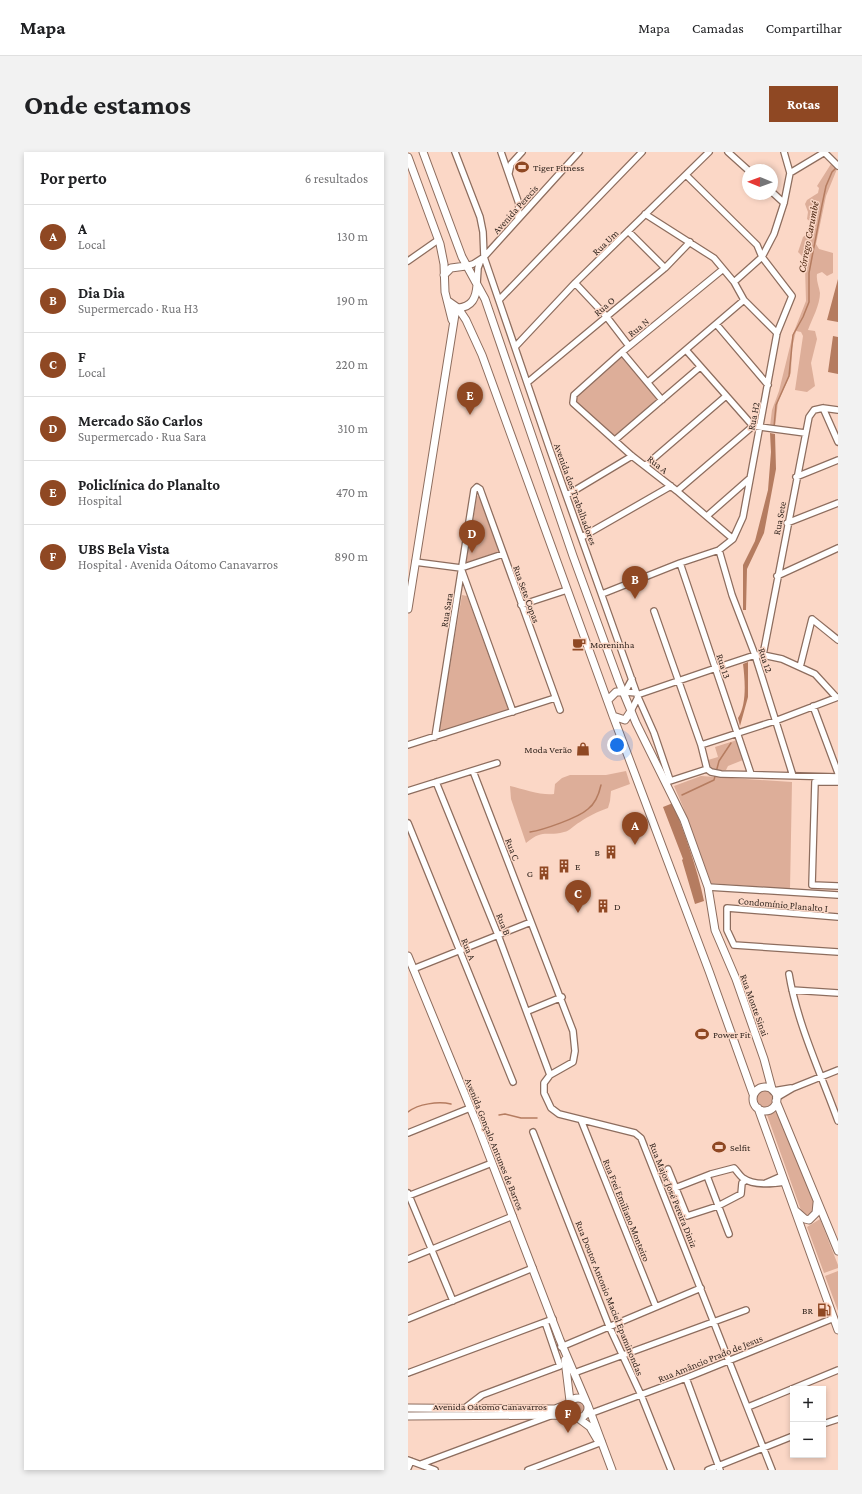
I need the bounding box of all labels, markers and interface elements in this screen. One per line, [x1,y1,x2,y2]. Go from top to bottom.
text: Mapa [20,17,66,38]
text: Mapa [638,20,670,36]
text: Camadas [692,20,744,36]
text: Compartilhar [766,20,842,36]
button: Rotas [769,86,838,122]
text: Onde estamos [24,89,191,120]
sports icon: Tiger Fitness [514,159,530,175]
place label: Tiger Fitness [533,162,584,173]
north arrow [742,164,778,200]
text: Por perto [40,169,107,188]
text: 6 resultados [305,171,368,186]
street label: Avenida Perecis [491,183,540,236]
water label: Córrego Carumbé [795,199,822,274]
text: A [78,221,87,237]
street label: Rua Um [590,227,621,257]
text: A [49,229,57,244]
text: 130 m [337,229,368,244]
text: Local [78,237,106,252]
text: Dia Dia [78,285,125,301]
text: B [49,293,57,308]
text: 190 m [337,293,368,308]
street label: Rua O [592,294,617,318]
text: Supermercado · Rua H3 [78,301,198,316]
street label: Rua N [626,315,651,339]
text: F [78,349,86,365]
text: C [49,357,57,372]
text: 220 m [335,357,368,372]
text: Local [78,365,106,380]
pin: E [457,382,483,415]
street label: Rua H2 [745,401,762,431]
text: Mercado São Carlos [78,413,203,429]
text: D [49,421,57,436]
text: 310 m [337,421,368,436]
text: Supermercado · Rua Sara [78,429,206,444]
street label: Avenida dos Trabalhadores [552,442,599,547]
street label: Rua A [645,453,670,476]
text: Policlínica do Planalto [78,477,220,493]
text: E [49,485,57,500]
text: 470 m [336,485,368,500]
text: Hospital [78,493,122,508]
street label: Rua Sete [771,500,788,536]
pin: D [459,520,485,553]
text: UBS Bela Vista [78,541,170,557]
text: F [50,549,56,564]
text: 890 m [334,549,368,564]
text: Hospital · Avenida Oátomo Canavarros [78,557,278,572]
street label: Rua Sete Copas [511,564,542,625]
pin: B [622,566,648,599]
street label: Rua Sara [438,592,455,628]
cafe icon: Moreninha [571,636,587,652]
place label: Moreninha [590,639,635,650]
street label: Rua 12 [756,646,775,674]
street label: Rua 13 [714,652,733,680]
your location [607,735,627,755]
shop icon: Moda Verão [575,741,591,757]
place label: Moda Verão [524,744,572,755]
pin: A [622,812,648,845]
street label: Rua C [503,836,522,862]
building icon: B [603,844,619,860]
place label: B [595,847,601,858]
building icon: E [556,858,572,874]
place label: E [575,861,581,872]
building icon: G [536,865,552,881]
place label: G [527,868,533,879]
pin: C [565,880,591,913]
street label: Condomínio Planalto I [738,895,828,914]
building icon: D [595,898,611,914]
place label: D [614,901,621,912]
street label: Rua B [494,912,513,937]
street label: Rua A [459,937,478,962]
street label: Rua Monte Sinai [738,973,771,1038]
sports icon: Power Fit [694,1026,710,1042]
place label: Power Fit [713,1029,751,1040]
street label: Avenida Gonçalo Antunes de Barros [463,1076,526,1212]
sports icon: Selfit [711,1139,727,1155]
street label: Rua Major José Pereira Diniz [647,1141,700,1250]
place label: Selfit [730,1142,751,1153]
street label: Rua Frei Emiliano Monteiro [601,1157,652,1263]
street label: Rua Doutor Antonio Maciel Epaminondas [573,1219,646,1377]
fuel station icon: BR [816,1302,832,1318]
place label: BR [802,1305,813,1316]
street label: Rua Amâncio Prado de Jesus [656,1332,764,1384]
map controls [790,1386,826,1458]
button: + [790,1386,826,1422]
pin: F [555,1400,581,1433]
street label: Avenida Oátomo Canavarros [433,1401,547,1412]
button: − [790,1422,826,1458]

